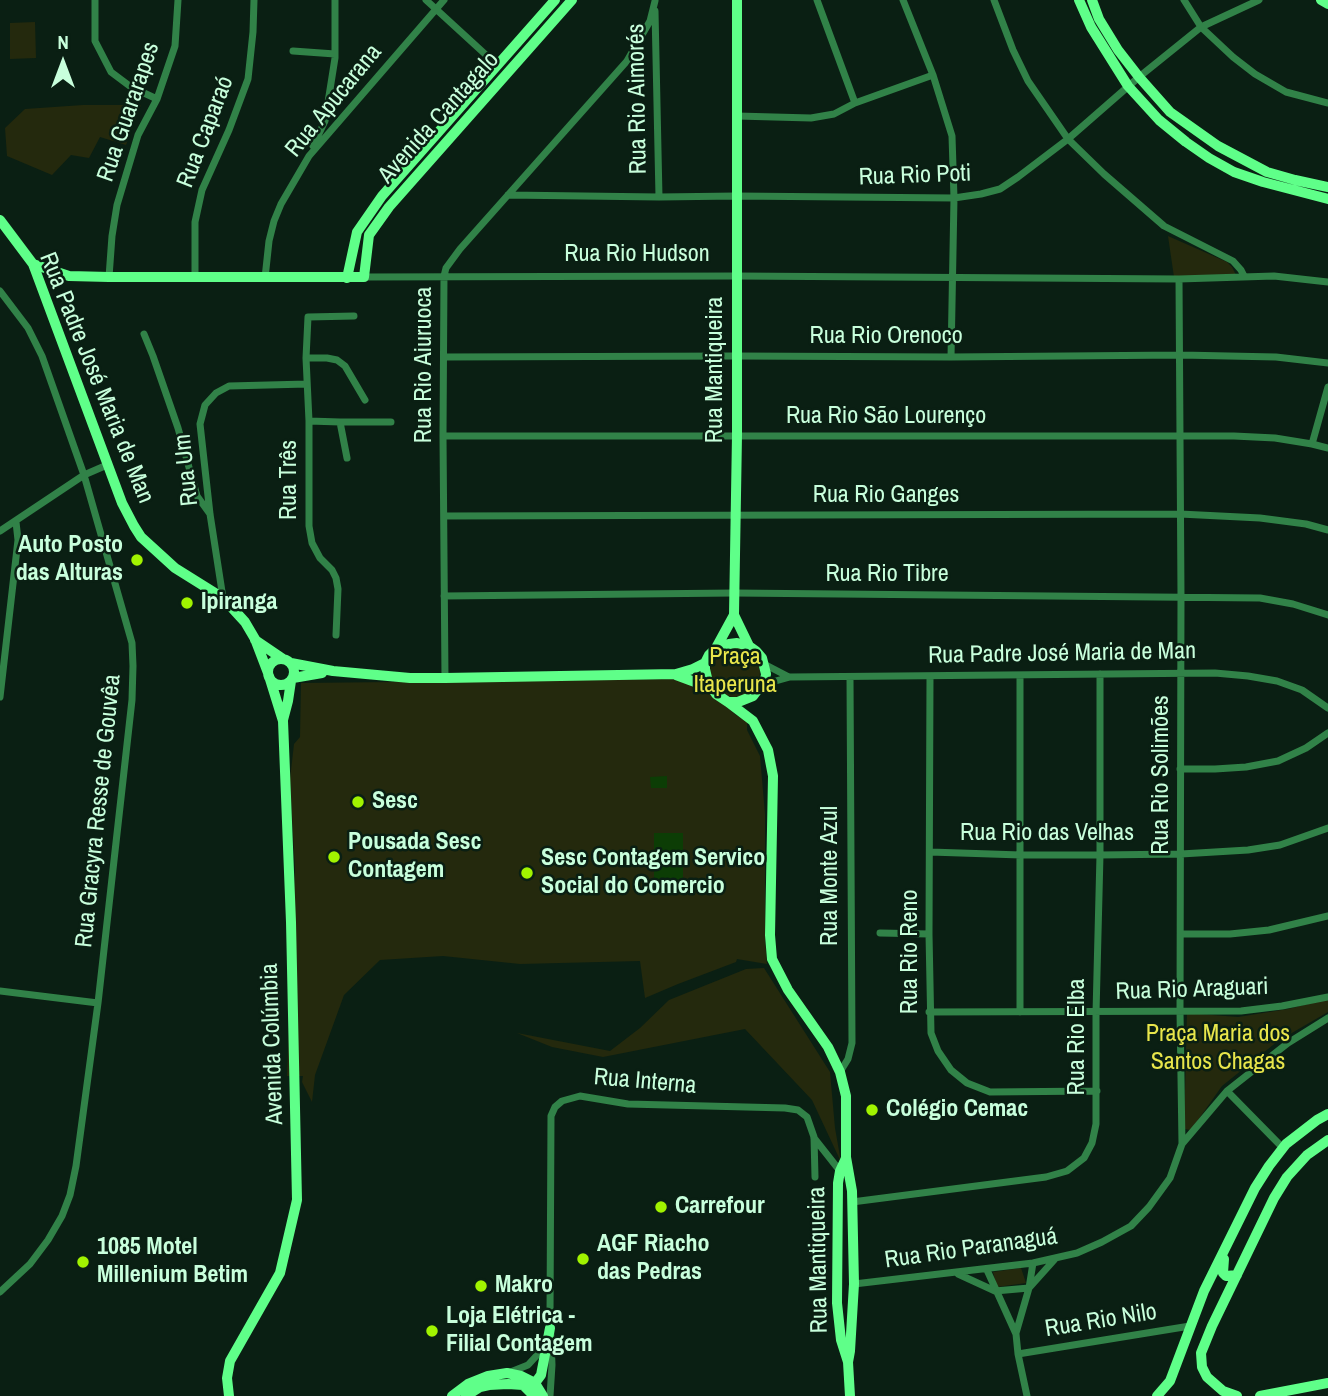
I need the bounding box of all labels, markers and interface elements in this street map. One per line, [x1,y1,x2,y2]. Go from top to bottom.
street label: Rua Rio Aimorés [622,23,654,175]
north arrow [28,28,98,98]
text: N [57,29,69,55]
street label: Rua Guararapes [92,39,166,185]
street label: Rua Apucarana [280,39,388,163]
street label: Avenida Cantagalo [372,46,506,190]
street label: Rua Caparaó [172,72,240,192]
street label: Rua Rio Poti [858,160,972,192]
street label: Rua Rio Hudson [564,241,710,269]
street label: Rua Padre José Maria de Man [32,248,160,508]
street label: Rua Rio Aiuruoca [411,287,439,443]
street label: Rua Mantiqueira [702,297,730,443]
street label: Rua Rio Orenoco [809,323,963,351]
street label: Rua Rio São Lourenço [786,403,986,431]
street label: Rua Um [169,433,205,507]
street label: Rua Três [276,440,304,520]
street label: Rua Rio Ganges [813,482,959,510]
place label: Auto Posto das Alturas [16,532,123,588]
marker: Auto Posto das Alturas [129,552,145,568]
street label: Rua Rio Tibre [825,561,949,589]
place label: Ipiranga [201,589,278,617]
marker: Ipiranga [179,595,195,611]
street label: Rua Padre José Maria de Man [928,637,1196,671]
park label: Praça Itaperuna [693,644,777,700]
street label: Rua Gracyra Resse de Gouvêa [70,673,128,949]
street label: Rua Rio Solimões [1148,695,1176,855]
place label: Sesc [372,788,418,816]
marker: Sesc [350,794,366,810]
street label: Rua Monte Azul [817,806,845,946]
street label: Rua Rio das Velhas [960,820,1134,848]
place label: Pousada Sesc Contagem [348,829,481,885]
place label: Sesc Contagem Servico Social do Comercio [541,845,765,901]
marker: Pousada Sesc Contagem [326,849,342,865]
marker: Sesc Contagem Servico Social do Comercio [519,865,535,881]
street label: Rua Rio Reno [897,890,925,1014]
street label: Avenida Colúmbia [256,963,290,1125]
street label: Rua Rio Araguari [1115,973,1269,1007]
street label: Rua Rio Elba [1064,978,1092,1096]
park label: Praça Maria dos Santos Chagas [1146,1021,1290,1077]
street label: Rua Interna [593,1063,697,1101]
place label: Colégio Cemac [886,1096,1028,1124]
marker: Colégio Cemac [864,1102,880,1118]
street label: Rua Mantiqueira [803,1186,835,1334]
place label: Carrefour [675,1193,765,1221]
marker: Carrefour [653,1199,669,1215]
street label: Rua Rio Paranaguá [883,1223,1059,1275]
place label: AGF Riacho das Pedras [597,1231,710,1287]
place label: 1085 Motel Millenium Betim [97,1234,248,1290]
marker: AGF Riacho das Pedras [575,1251,591,1267]
marker: 1085 Motel Millenium Betim [75,1254,91,1270]
place label: Makro [495,1272,553,1300]
marker: Makro [473,1278,489,1294]
street label: Rua Rio Nilo [1043,1298,1159,1344]
place label: Loja Elétrica - Filial Contagem [446,1303,593,1359]
marker: Loja Elétrica - Filial Contagem [424,1323,440,1339]

